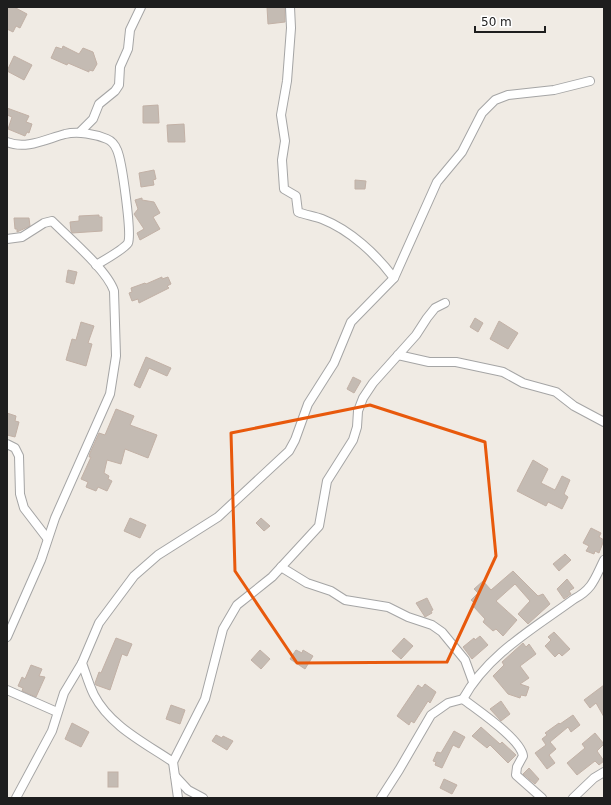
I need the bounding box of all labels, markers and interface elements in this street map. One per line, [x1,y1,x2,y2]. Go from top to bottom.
scale bar [475,8,545,34]
text: 50 m [481,15,512,29]

